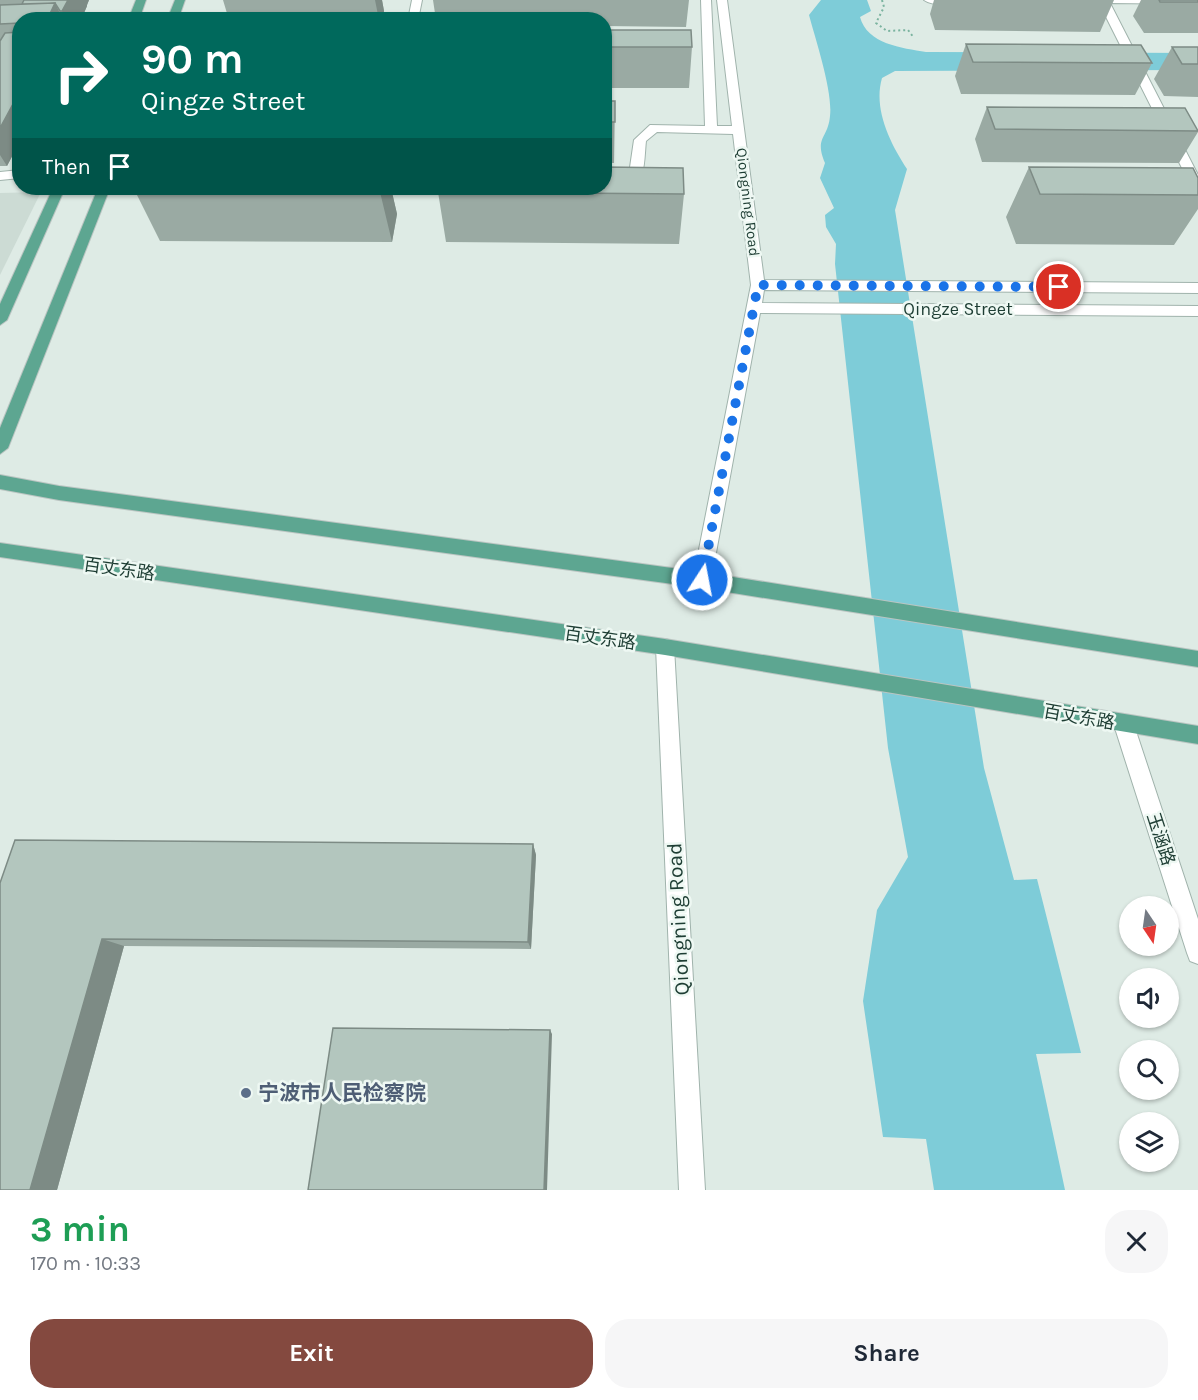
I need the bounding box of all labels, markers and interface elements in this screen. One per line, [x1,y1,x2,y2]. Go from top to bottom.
text: 90 m [141,34,244,84]
icon: right [42,36,120,114]
text: Qingze Street [141,85,305,117]
street label: Qiongning Road [732,147,764,257]
icon: arrive [103,150,136,183]
text: Then [42,154,91,180]
pin [1033,261,1084,312]
icon: arrive [1042,270,1075,303]
street label: Qingze Street [903,298,1013,320]
position arrow [670,548,734,612]
street label: 百丈东路 [82,553,156,585]
street label: 百丈东路 [563,622,637,654]
street label: 百丈东路 [1042,700,1116,734]
street label: 玉涵路 [1142,810,1180,868]
street label: Qiongning Road [662,842,694,996]
north arrow [1119,896,1179,956]
map controls [1119,896,1179,1172]
button: sound [1119,968,1179,1028]
button: search [1119,1040,1179,1100]
place label: 宁波市人民检察院 [258,1081,426,1105]
marker: 宁波市人民检察院 [239,1086,253,1100]
button: layers [1119,1112,1179,1172]
text: 3 min [30,1208,130,1250]
button: close [1105,1210,1168,1273]
text: 170 m · 10:33 [30,1252,141,1275]
button: Exit [30,1319,593,1388]
button: Share [605,1319,1168,1388]

